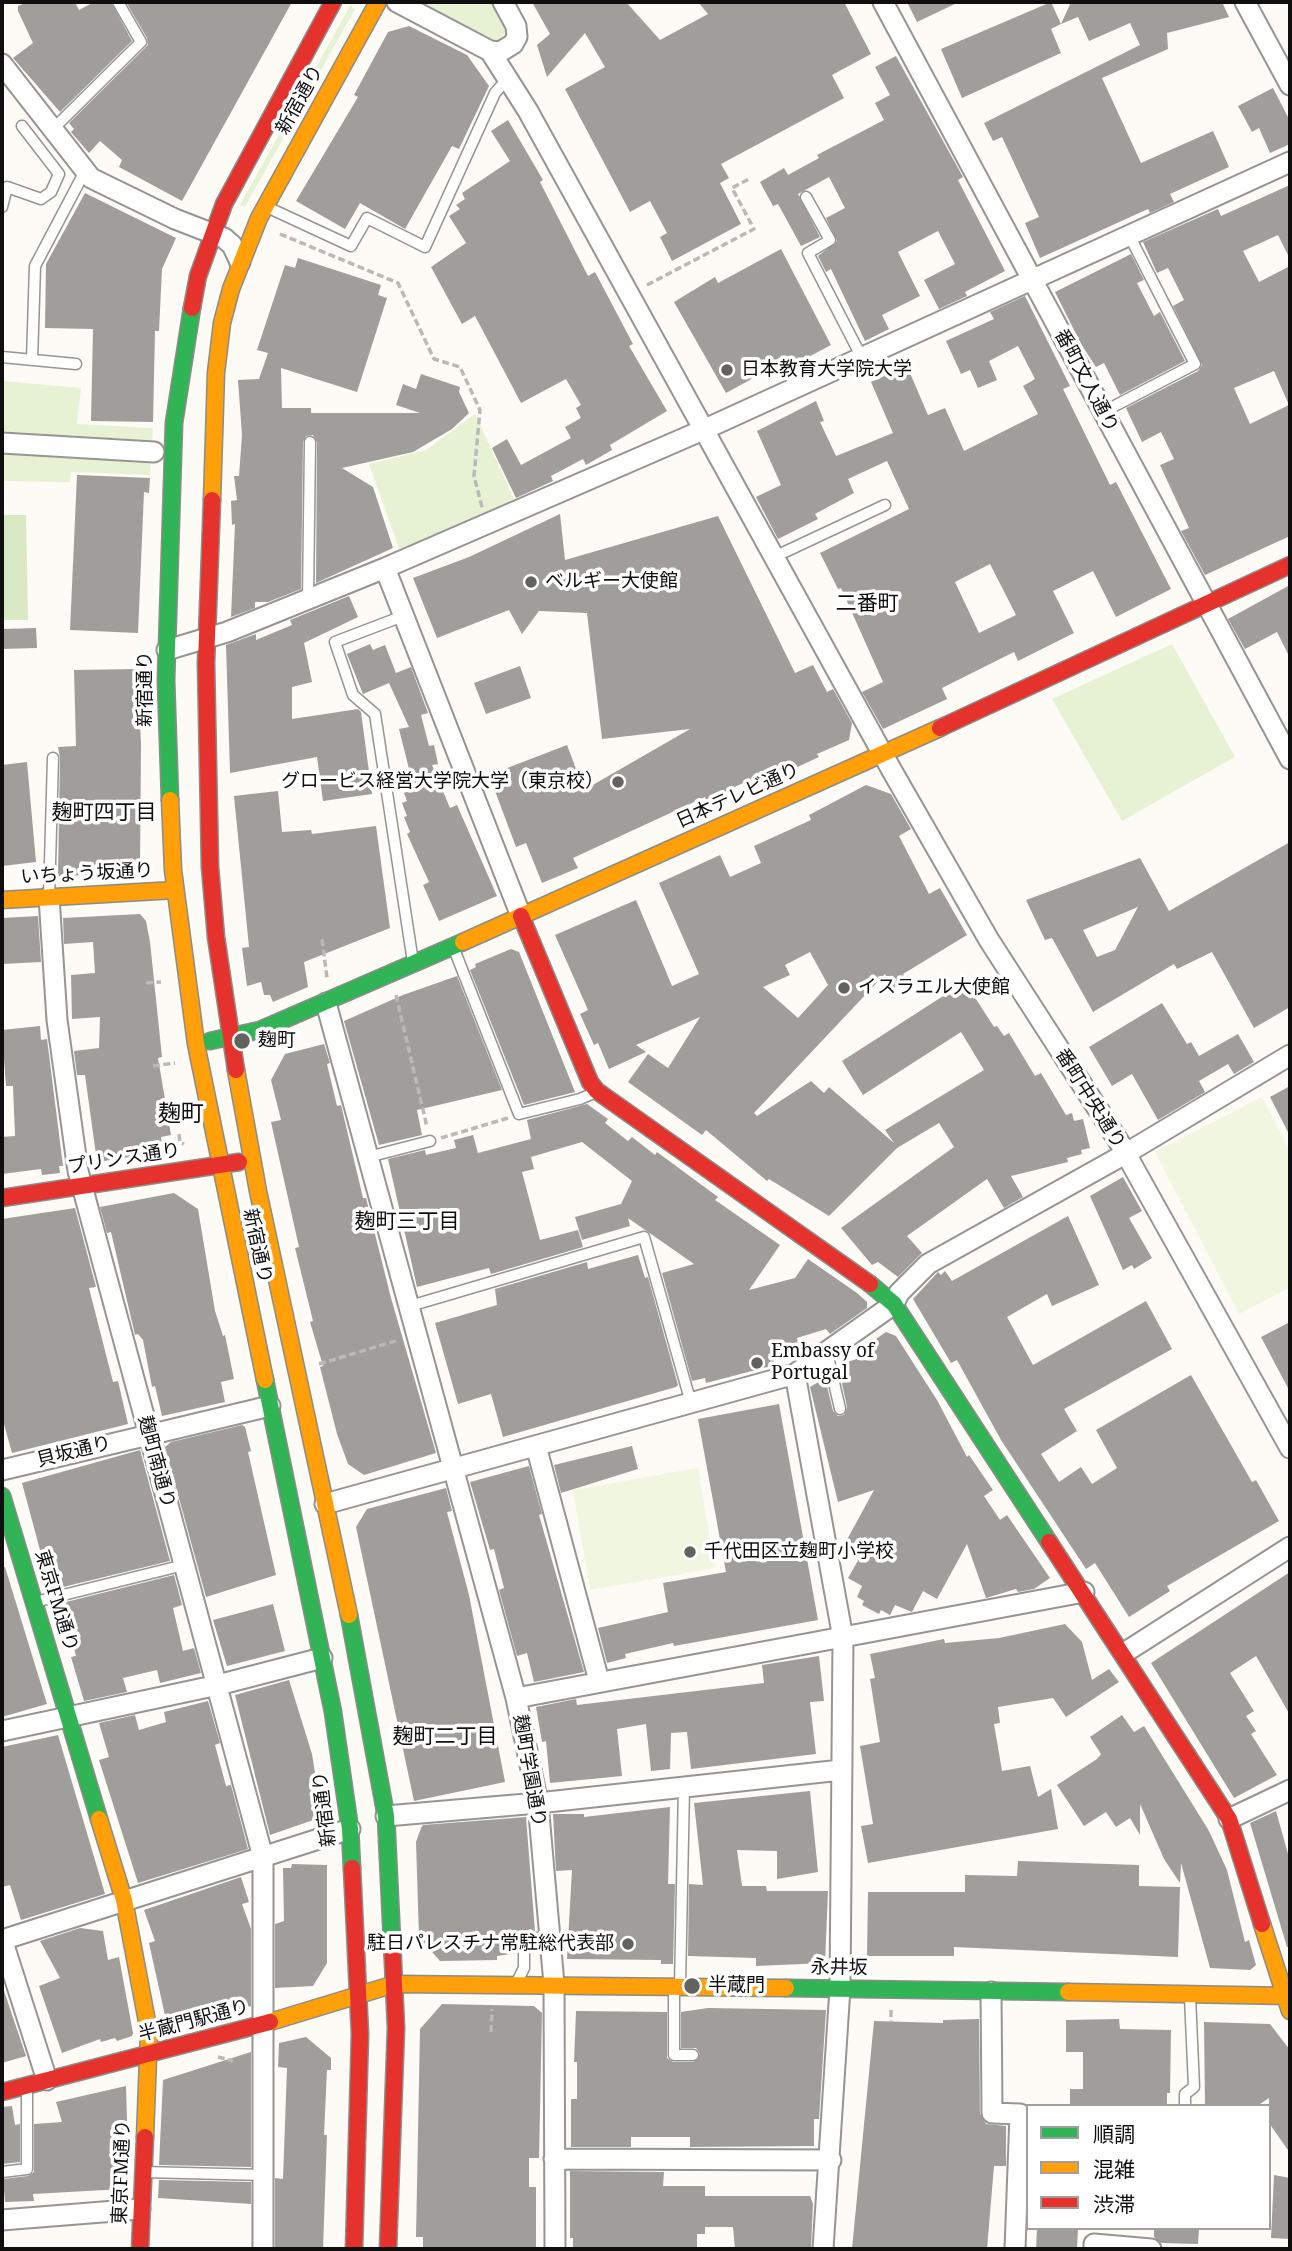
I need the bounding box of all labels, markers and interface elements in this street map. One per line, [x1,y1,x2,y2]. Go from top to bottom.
street label: 新宿通り [272,61,328,139]
street label: 番町文人通り [1049,325,1123,437]
place label: 日本教育大学院大学 [741,359,912,381]
marker: 日本教育大学院大学 [719,362,735,378]
place label: ベルギー大使館 [545,571,678,593]
marker: ベルギー大使館 [523,574,539,590]
district label: 二番町 [836,591,898,617]
street label: 新宿通り [135,651,157,727]
street label: 日本テレビ通り [673,759,803,833]
place label: グロービス経営大学院大学（東京校） [281,771,604,793]
marker: グロービス経営大学院大学（東京校） [610,774,626,790]
district label: 麹町四丁目 [52,800,156,826]
street label: いちょう坂通り [20,859,154,889]
place label: イスラエル大使館 [858,977,1010,999]
marker: イスラエル大使館 [836,980,852,996]
place label: 麹町 [258,1030,296,1052]
marker: 麹町 [232,1031,252,1051]
street label: 番町中央通り [1050,1045,1130,1153]
district label: 麹町 [158,1100,204,1128]
street label: プリンス通り [66,1139,182,1179]
street label: 新宿通り [238,1206,276,1286]
district label: 麹町三丁目 [355,1209,459,1235]
place label: Embassy of Portugal [771,1341,874,1385]
marker: Embassy of Portugal [749,1355,765,1371]
street label: 麹町南通り [133,1413,179,1511]
street label: 貝坂通り [34,1432,114,1472]
place label: 千代田区立麹町小学校 [704,1541,894,1563]
marker: 千代田区立麹町小学校 [682,1544,698,1560]
street label: 東京FM通り [30,1547,82,1655]
street label: 麹町学園通り [508,1713,550,1829]
district label: 麹町二丁目 [393,1724,497,1750]
street label: 新宿通り [309,1770,341,1848]
place label: 駐日パレスチナ常駐総代表部 [367,1933,614,1955]
marker: 駐日パレスチナ常駐総代表部 [620,1936,636,1952]
street label: 永井坂 [810,1956,868,1980]
place label: 半蔵門 [708,1975,765,1997]
marker: 半蔵門 [682,1976,702,1996]
street label: 半蔵門駅通り [136,1995,252,2047]
legend [1026,2104,1271,2230]
street label: 東京FM通り [109,2119,135,2225]
text: 順調 [1093,2120,1135,2148]
text: 混雑 [1093,2155,1135,2183]
text: 渋滞 [1093,2190,1135,2218]

